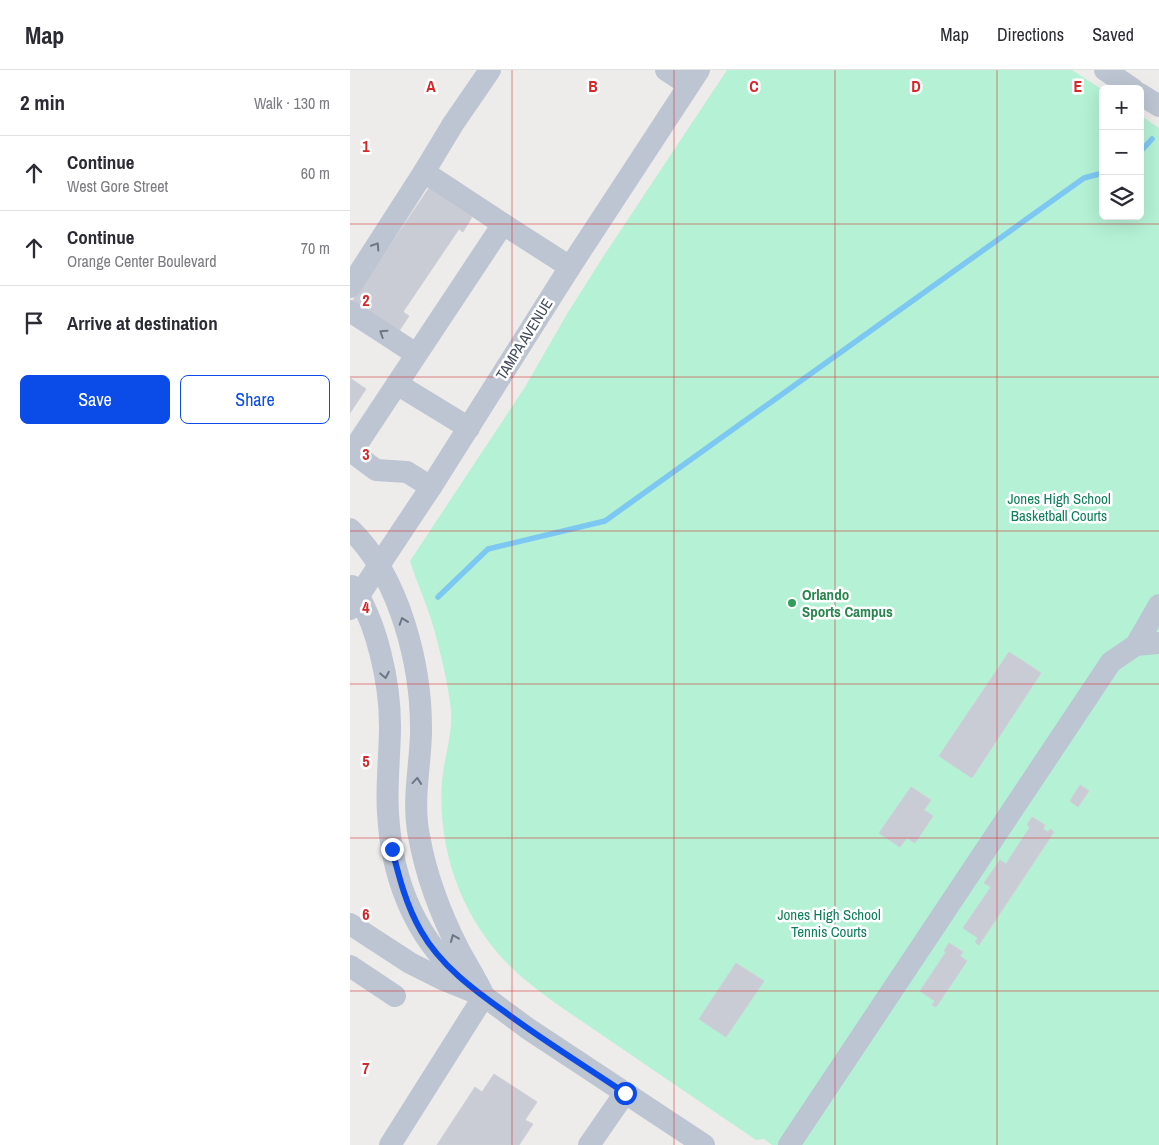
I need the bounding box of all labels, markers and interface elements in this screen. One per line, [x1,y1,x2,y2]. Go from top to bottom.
text: Map [25,19,64,51]
text: Map [940,22,969,47]
text: Directions [997,22,1064,47]
text: Saved [1092,22,1134,47]
text: A [426,75,436,97]
text: B [588,75,598,97]
text: C [749,75,759,97]
text: D [911,75,921,97]
text: E [1074,75,1083,97]
map controls [1099,85,1144,220]
button: + [1099,85,1144,130]
text: 2 min [20,88,65,117]
text: Walk · 130 m [254,92,330,114]
button: − [1099,130,1144,175]
text: 1 [362,135,370,157]
text: Continue [67,149,135,175]
icon: ahead [20,159,48,187]
text: 60 m [301,162,330,184]
text: West Gore Street [67,175,168,197]
button: layers [1099,175,1144,220]
text: Continue [67,224,135,250]
icon: ahead [20,234,48,262]
text: 70 m [301,237,330,259]
one-way arrow [370,242,380,251]
text: Orange Center Boulevard [67,250,217,272]
text: 2 [362,289,370,311]
street label: TAMPA AVENUE [491,294,557,384]
icon: arrive [20,309,48,337]
text: Arrive at destination [67,310,218,336]
one-way arrow [380,330,389,339]
button: Save [20,375,170,424]
button: Share [180,375,330,424]
text: 3 [362,443,370,465]
park label: Jones High School Basketball Courts [1007,488,1111,526]
place label: Orlando Sports Campus [802,584,893,622]
text: 4 [362,596,370,618]
marker: Orlando Sports Campus [786,597,798,609]
one-way arrow [399,618,409,626]
one-way arrow [380,671,390,679]
text: 5 [362,750,370,772]
one-way arrow [411,777,422,785]
route end [381,838,404,861]
text: 6 [362,903,370,925]
park label: Jones High School Tennis Courts [777,904,881,942]
one-way arrow [449,934,460,943]
text: 7 [362,1057,370,1079]
route start [614,1082,637,1105]

